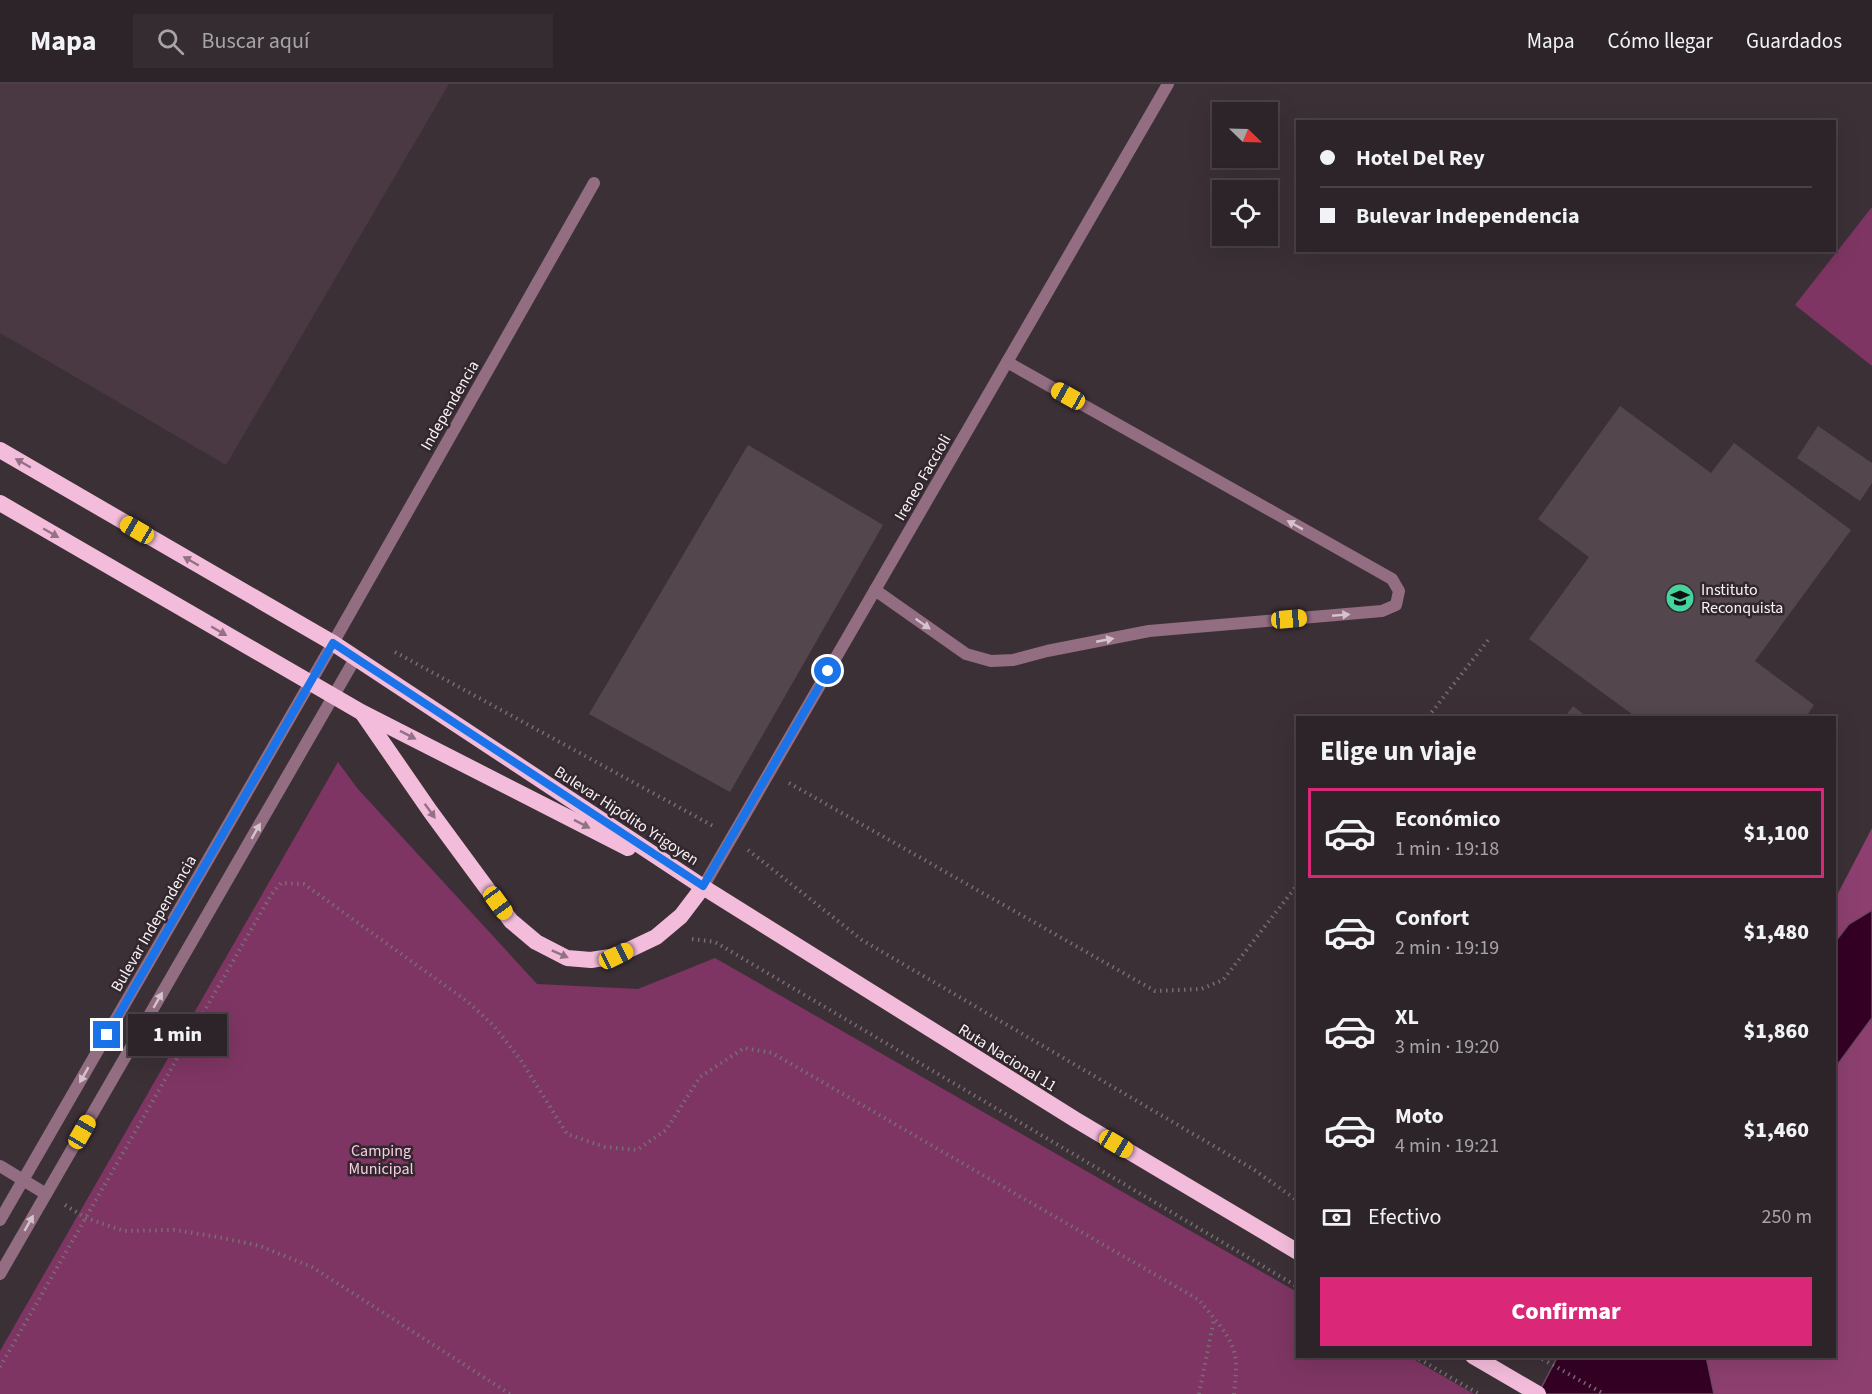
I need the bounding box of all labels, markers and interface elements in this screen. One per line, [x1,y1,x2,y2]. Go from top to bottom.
search box [133,14,553,68]
text: Mapa [30,21,97,61]
icon: search [154,25,187,58]
text: Buscar aquí [202,25,309,57]
text: Mapa [1527,26,1575,56]
text: Cómo llegar [1608,26,1713,56]
text: Guardados [1746,26,1842,56]
north arrow [1212,102,1278,168]
map controls [1212,102,1278,246]
text: Hotel Del Rey [1356,142,1485,174]
button: locate [1212,180,1278,246]
text: Bulevar Independencia [1356,200,1580,232]
street label: Independencia [415,357,484,454]
car [1048,379,1088,413]
street label: Ireneo Faccioli [889,430,956,525]
one-way arrow [14,459,31,469]
car [117,513,157,547]
one-way arrow [1287,520,1304,530]
one-way arrow [42,527,59,537]
one-way arrow [183,556,200,566]
place label: Instituto Reconquista [1701,579,1783,619]
school or university icon: Instituto Reconquista [1664,582,1696,614]
car [1270,608,1308,630]
one-way arrow [1331,610,1350,620]
one-way arrow [915,618,931,630]
one-way arrow [211,625,227,636]
one-way arrow [1096,635,1115,644]
route start [814,657,841,684]
one-way arrow [399,730,417,740]
text: Elige un viaje [1320,732,1477,771]
street label: Bulevar Hipólito Yrigoyen [550,761,703,871]
text: Económico [1395,803,1500,835]
one-way arrow [424,804,436,819]
icon: car [1323,806,1377,860]
text: $1,100 [1743,817,1809,849]
one-way arrow [573,819,590,829]
one-way arrow [251,822,261,839]
text: 1 min · 19:18 [1395,835,1499,863]
street label: Bulevar Independencia [106,851,202,996]
car [480,883,516,923]
text: Confort [1395,902,1469,934]
icon: car [1323,905,1377,959]
text: $1,480 [1743,916,1809,948]
text: 2 min · 19:19 [1395,934,1499,962]
car [596,940,636,972]
one-way arrow [551,949,568,958]
one-way arrow [153,992,164,1008]
text: XL [1395,1001,1419,1033]
icon: car [1323,1004,1377,1058]
callout: 1 min [128,1014,227,1056]
text: $1,860 [1743,1015,1809,1047]
street label: Ruta Nacional 11 [954,1019,1061,1097]
route end [93,1021,120,1048]
text: 1 min [153,1021,202,1049]
text: 3 min · 19:20 [1395,1033,1499,1061]
one-way arrow [78,1067,89,1083]
text: Moto [1395,1100,1444,1132]
icon: car [1323,1103,1377,1157]
car [65,1112,99,1152]
text: $1,460 [1743,1114,1809,1146]
car [1096,1127,1136,1161]
text: 4 min · 19:21 [1395,1132,1499,1160]
park label: Camping Municipal [348,1140,414,1180]
icon: cash [1320,1201,1353,1234]
text: Efectivo [1368,1201,1442,1233]
text: 250 m [1762,1203,1812,1231]
one-way arrow [24,1215,35,1231]
button: Confirmar [1320,1277,1812,1346]

